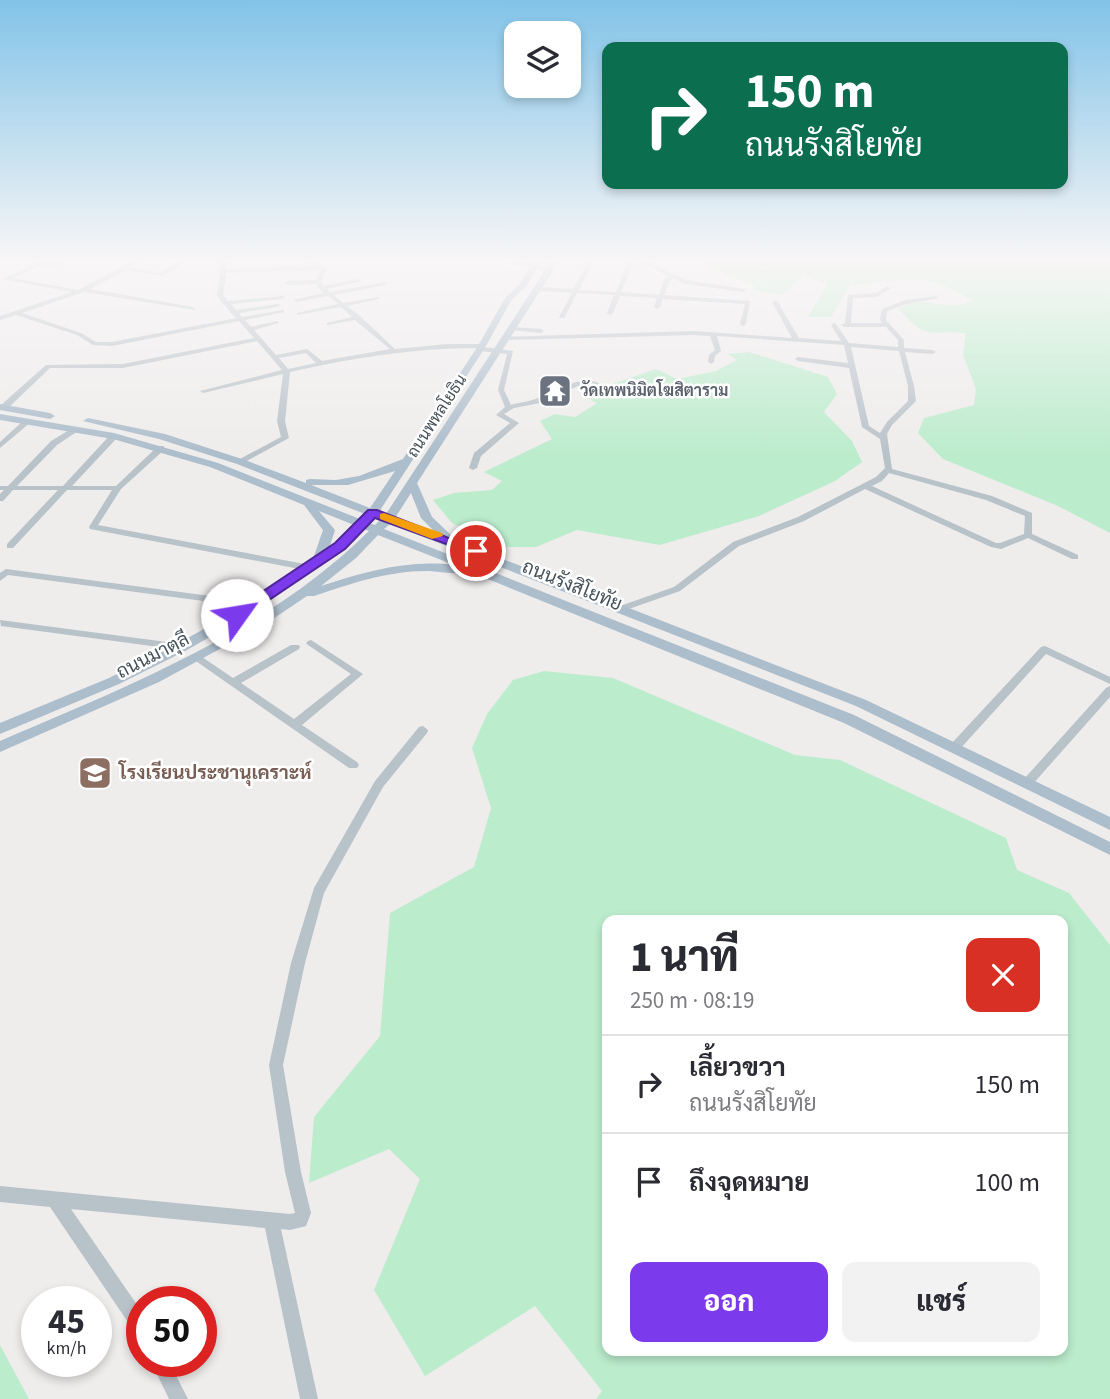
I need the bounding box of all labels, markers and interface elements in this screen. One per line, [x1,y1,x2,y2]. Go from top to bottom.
map controls [504,21,581,98]
button: layers [504,21,581,98]
text: 150 m [745,57,874,127]
icon: right [630,70,721,161]
text: ถนนรังสิโยทัย [745,123,923,169]
street label: ถนนพหลโยธิน [401,370,472,462]
temple icon: วัดเทพนิมิตโฆสิตาราม [536,372,574,410]
place label: วัดเทพนิมิตโฆสิตาราม [580,379,728,402]
pin [446,521,506,581]
icon: arrive [457,532,495,570]
street label: ถนนรังสิโยทัย [518,554,626,618]
position arrow [200,578,274,652]
street label: ถนนมาตุลี [112,626,194,686]
school or university icon: โรงเรียนประชานุเคราะห์ [76,754,114,792]
place label: โรงเรียนประชานุเคราะห์ [118,760,312,787]
text: 1 นาที [630,928,739,988]
button: close [966,938,1040,1012]
text: 250 m · 08:19 [630,984,754,1017]
text: เลี้ยวขวา [689,1049,786,1086]
icon: right [630,1065,668,1103]
text: 150 m [974,1066,1040,1103]
text: ถนนรังสิโยทัย [689,1087,817,1120]
icon: arrive [630,1163,668,1201]
text: ถึงจุดหมาย [689,1164,810,1201]
text: 100 m [974,1164,1040,1201]
button: ออก [630,1262,828,1342]
button: แชร์ [842,1262,1040,1342]
speed limit sign: 50 [126,1286,217,1377]
text: 45 [48,1297,85,1347]
text: km/h [47,1336,86,1361]

